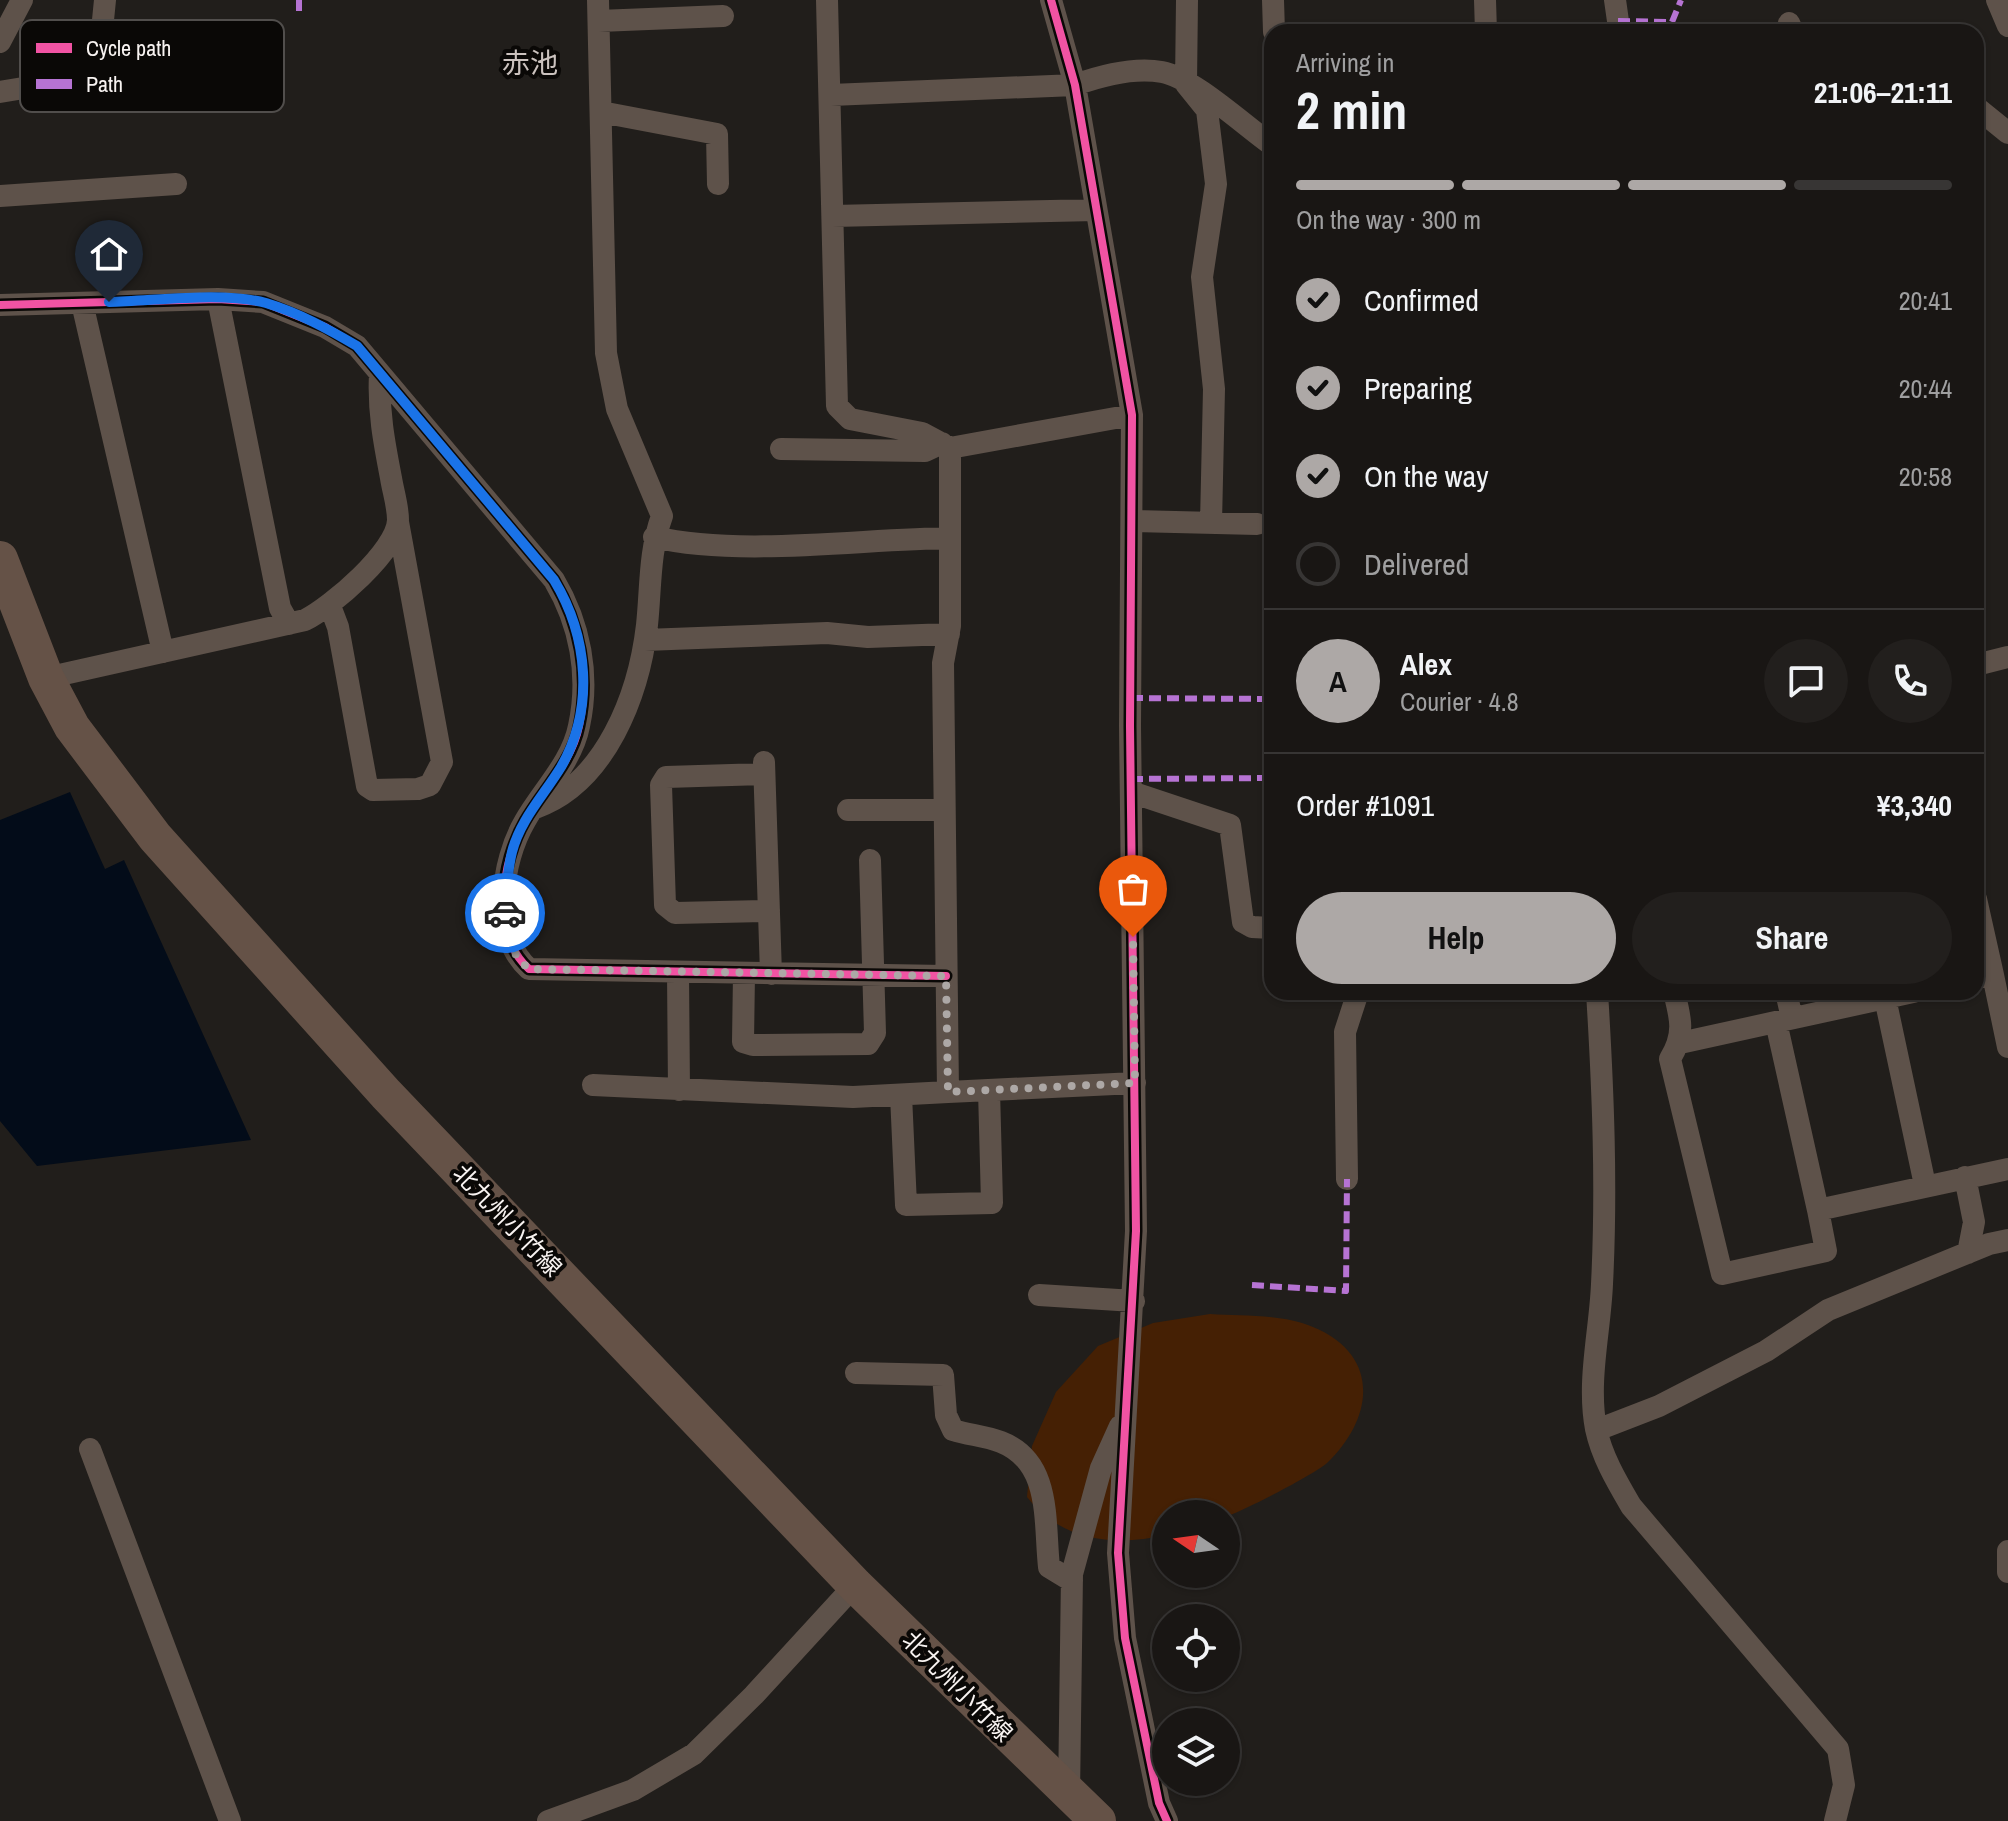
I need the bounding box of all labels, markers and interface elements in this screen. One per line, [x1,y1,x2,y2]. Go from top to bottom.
legend [20,20,284,112]
text: Cycle path [86,33,171,63]
district label: 赤池 [502,44,558,82]
text: Arriving in [1296,45,1394,80]
text: Path [86,69,123,99]
text: 21:06–21:11 [1814,72,1952,112]
text: 2 min [1296,75,1407,145]
text: On the way · 300 m [1296,202,1481,237]
pin [75,220,143,302]
icon: home [87,232,131,276]
icon: check [1296,278,1340,322]
text: Confirmed [1364,280,1479,320]
text: 20:41 [1899,283,1952,318]
icon: check [1296,366,1340,410]
text: Preparing [1364,368,1472,408]
text: 20:44 [1899,371,1952,406]
icon: check [1296,454,1340,498]
text: On the way [1364,456,1488,496]
text: 20:58 [1899,459,1952,494]
text: Delivered [1364,544,1469,584]
button: chat [1764,639,1848,723]
button: phone [1868,639,1952,723]
text: Alex [1400,644,1452,684]
text: A [1329,661,1347,701]
text: Courier · 4.8 [1400,684,1519,719]
text: Order #1091 [1296,785,1434,825]
text: ¥3,340 [1877,785,1952,825]
pin [1099,855,1167,937]
icon: bag [1111,867,1155,911]
courier [465,873,545,953]
icon: car [483,891,527,935]
button: Help [1296,892,1616,984]
button: Share [1632,892,1952,984]
street label: 北九州小竹線 [446,1157,570,1283]
north arrow [1152,1500,1240,1588]
map controls [1152,1500,1240,1796]
button: locate [1152,1604,1240,1692]
street label: 北九州小竹線 [896,1624,1020,1748]
button: layers [1152,1708,1240,1796]

